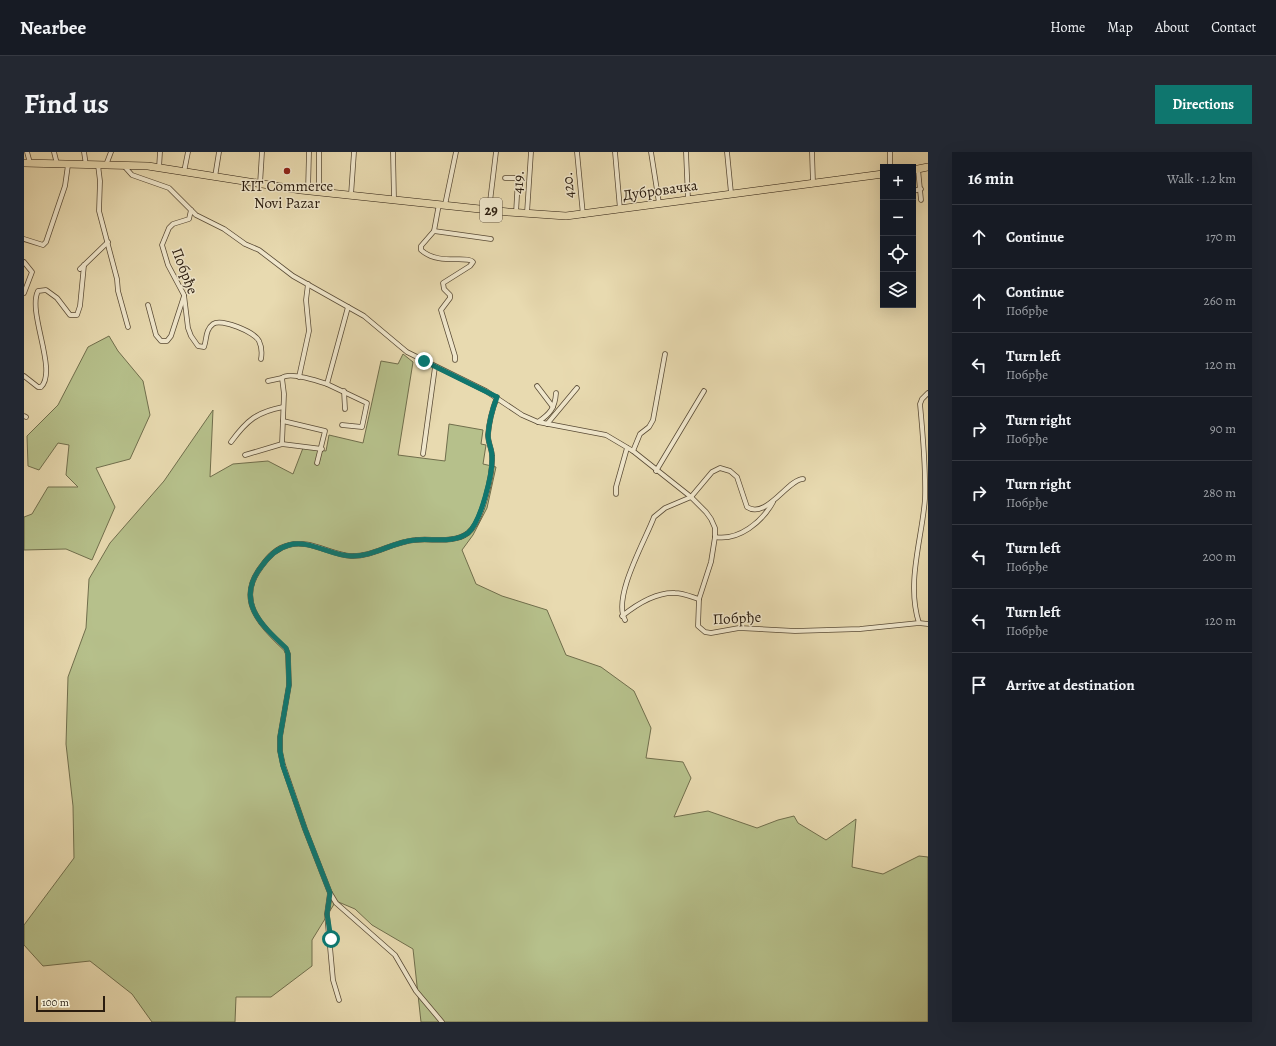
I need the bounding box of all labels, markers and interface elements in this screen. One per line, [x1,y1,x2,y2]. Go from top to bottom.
text: Nearbee [20,15,86,41]
text: Home [1050,18,1085,37]
text: Map [1107,18,1133,37]
text: About [1155,18,1189,37]
text: Contact [1211,18,1256,37]
text: Find us [24,85,109,123]
button: Directions [1155,85,1252,124]
map controls [880,164,916,308]
button: + [880,164,916,200]
marker: KIT Commerce Novi Pazar [282,166,292,176]
text: 16 min [968,167,1014,190]
street label: 419. [507,170,529,194]
text: Walk · 1.2 km [1167,170,1236,187]
street label: 420. [557,171,579,199]
street label: Дубровачка [621,175,699,205]
place label: KIT Commerce Novi Pazar [241,176,333,213]
road number: 29 [480,198,502,222]
button: − [880,200,916,236]
icon: ahead [968,226,990,248]
text: Continue [1006,227,1064,247]
text: 170 m [1206,228,1236,245]
button: locate [880,236,916,272]
street label: Побрђе [167,245,203,297]
button: layers [880,272,916,308]
text: Continue [1006,282,1064,302]
icon: ahead [968,290,990,312]
text: 260 m [1203,292,1236,309]
text: Побрђе [1006,302,1048,319]
text: Turn left [1006,346,1061,366]
route end [415,352,433,370]
icon: left [968,354,990,376]
text: 120 m [1205,356,1236,373]
text: Побрђе [1006,366,1048,383]
text: Turn right [1006,410,1071,430]
icon: right [968,418,990,440]
text: 90 m [1210,420,1236,437]
text: Побрђе [1006,430,1048,447]
text: Turn right [1006,474,1071,494]
icon: right [968,482,990,504]
text: 280 m [1203,484,1236,501]
text: Побрђе [1006,494,1048,511]
text: Turn left [1006,538,1061,558]
icon: left [968,546,990,568]
text: 200 m [1203,548,1236,565]
text: Побрђе [1006,558,1048,575]
text: Turn left [1006,602,1061,622]
street label: Побрђе [712,607,762,629]
icon: left [968,610,990,632]
text: 120 m [1205,612,1236,629]
text: Побрђе [1006,622,1048,639]
icon: arrive [968,674,990,696]
text: Arrive at destination [1006,675,1135,695]
route start [322,930,340,948]
scale bar [36,994,105,1013]
text: 100 m [42,995,69,1010]

